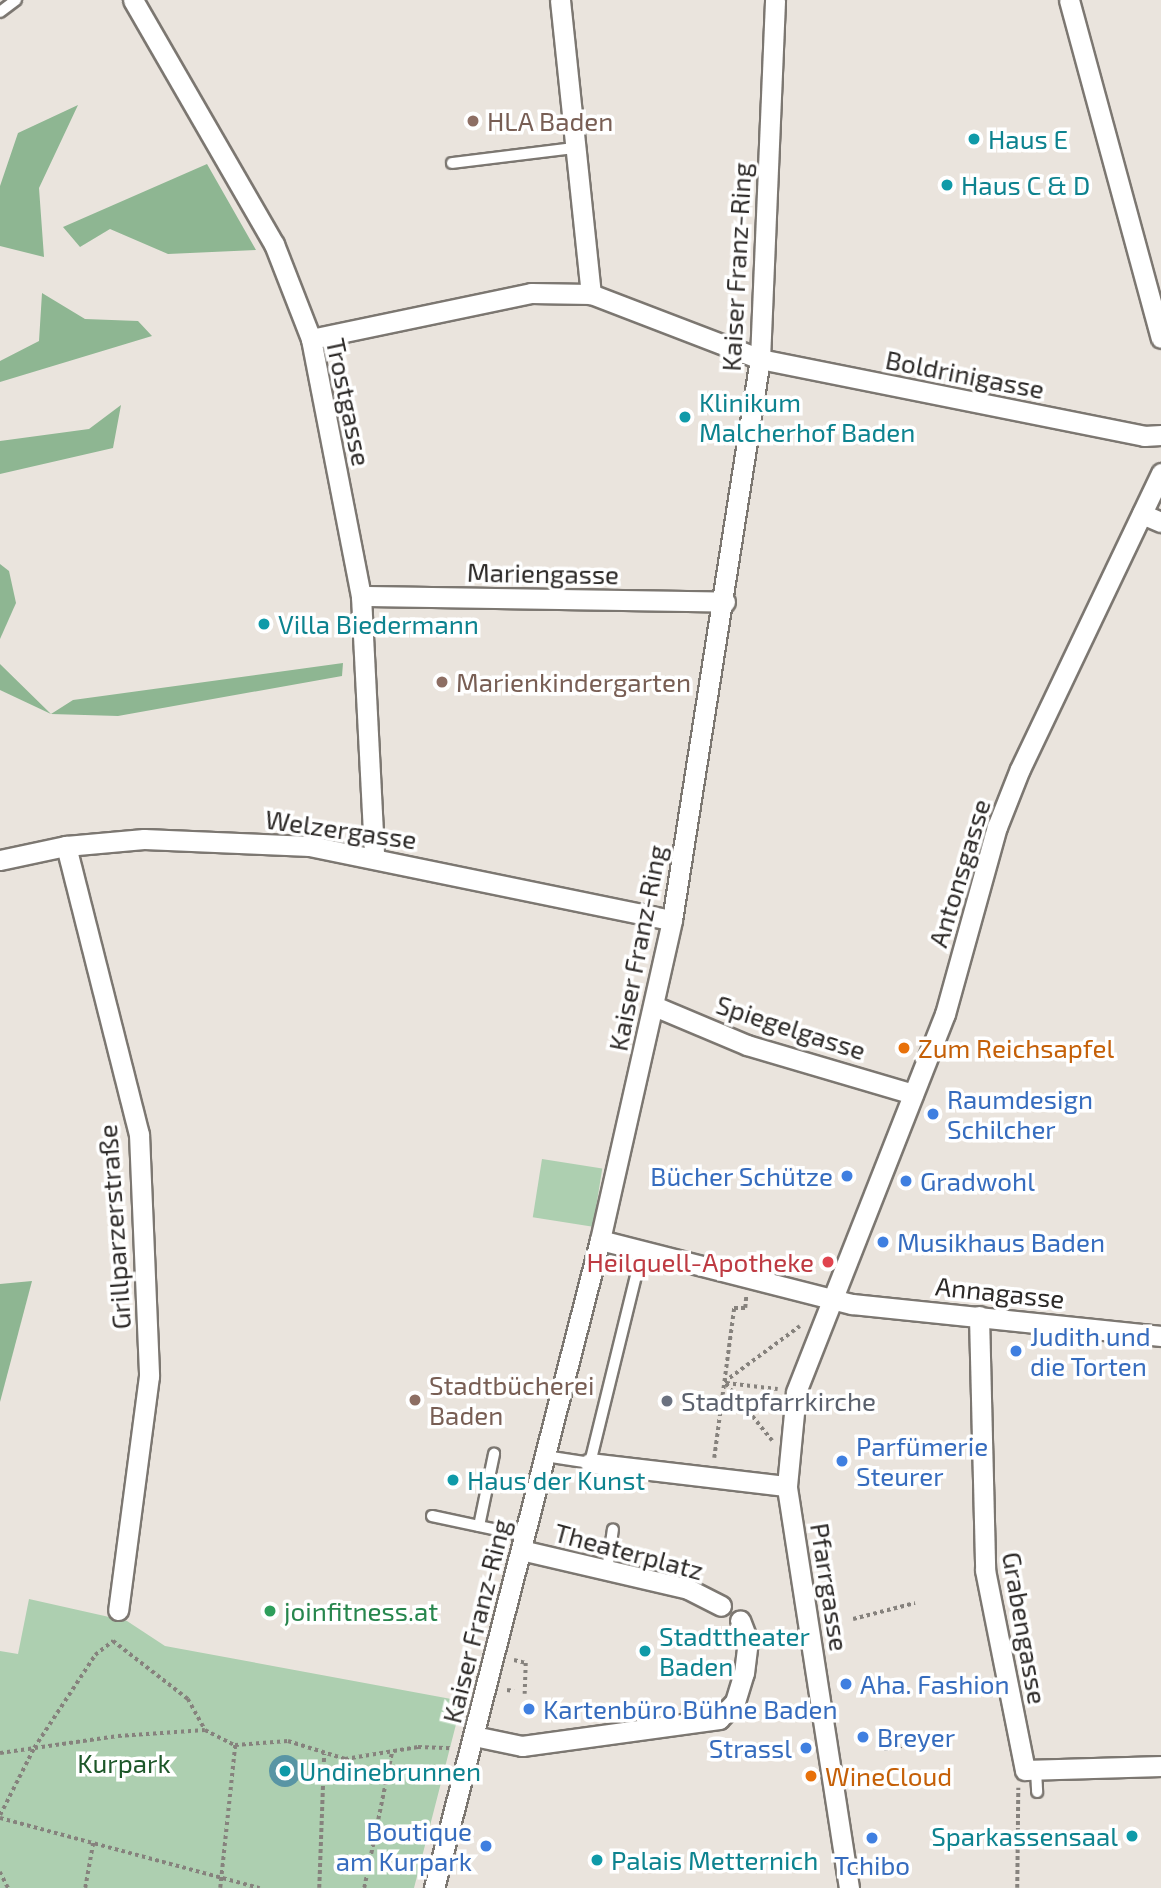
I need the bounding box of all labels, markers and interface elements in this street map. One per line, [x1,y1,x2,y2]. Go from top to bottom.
place label: HLA Baden [487,105,614,137]
marker: HLA Baden [465,113,481,129]
place label: Haus E [988,123,1068,155]
marker: Haus E [966,131,982,147]
street label: Kaiser Franz-Ring [715,162,757,372]
place label: Haus C & D [961,169,1090,201]
marker: Haus C & D [939,177,955,193]
street label: Trostgasse [320,335,378,469]
street label: Boldrinigasse [883,343,1047,405]
place label: Klinikum Malcherhof Baden [699,386,916,448]
marker: Klinikum Malcherhof Baden [677,409,693,425]
street label: Mariengasse [467,556,619,590]
place label: Villa Biedermann [278,608,479,640]
marker: Villa Biedermann [256,616,272,632]
place label: Marienkindergarten [456,666,691,698]
marker: Marienkindergarten [434,674,450,690]
street label: Antonsgasse [922,795,996,951]
street label: Welzergasse [263,803,419,855]
street label: Kaiser Franz-Ring [602,842,672,1054]
street label: Spiegelgasse [712,988,870,1066]
place label: Zum Reichsapfel [918,1032,1114,1064]
marker: Zum Reichsapfel [896,1040,912,1056]
place label: Raumdesign Schilcher [947,1083,1093,1144]
marker: Raumdesign Schilcher [925,1106,941,1122]
street label: Grillparzerstraße [91,1123,137,1331]
place label: Bücher Schütze [650,1160,833,1192]
place label: Gradwohl [920,1165,1035,1197]
marker: Bücher Schütze [839,1168,855,1184]
marker: Gradwohl [898,1173,914,1189]
place label: Musikhaus Baden [897,1226,1105,1258]
marker: Musikhaus Baden [875,1234,891,1250]
place label: Heilquell-Apotheke [587,1246,814,1278]
marker: Heilquell-Apotheke [820,1254,836,1270]
street label: Annagasse [934,1270,1066,1314]
place label: Judith und die Torten [1030,1320,1151,1382]
marker: Judith und die Torten [1008,1343,1024,1359]
place label: Stadtbücherei Baden [429,1369,594,1430]
place label: Stadtpfarrkirche [681,1385,876,1417]
marker: Stadtbücherei Baden [407,1392,423,1408]
marker: Stadtpfarrkirche [659,1393,675,1409]
place label: Parfümerie Steurer [856,1430,988,1492]
marker: Parfümerie Steurer [834,1453,850,1469]
place label: Haus der Kunst [467,1464,646,1496]
marker: Haus der Kunst [445,1472,461,1488]
street label: Kaiser Franz-Ring [436,1516,516,1726]
street label: Theaterplatz [551,1516,707,1586]
street label: Pfarrgasse [804,1521,856,1653]
street label: Grabengasse [996,1549,1054,1707]
place label: joinfitness.at [284,1595,438,1627]
marker: joinfitness.at [262,1603,278,1619]
place label: Stadttheater Baden [659,1620,810,1682]
marker: Stadttheater Baden [637,1643,653,1659]
place label: Aha. Fashion [860,1668,1010,1700]
marker: Aha. Fashion [838,1676,854,1692]
place label: Kartenbüro Bühne Baden [543,1693,838,1725]
marker: Kartenbüro Bühne Baden [521,1701,537,1717]
place label: Breyer [877,1721,955,1753]
marker: Breyer [855,1729,871,1745]
place label: Strassl [709,1732,792,1764]
marker: Strassl [798,1740,814,1756]
park label: Kurpark [77,1747,171,1779]
place label: Undinebrunnen [299,1755,481,1787]
place label: WineCloud [825,1760,952,1792]
marker: Undinebrunnen [277,1763,293,1779]
marker: WineCloud [803,1768,819,1784]
place label: Boutique am Kurpark [336,1815,472,1876]
place label: Sparkassensaal [931,1820,1118,1852]
marker: Sparkassensaal [1124,1828,1140,1844]
marker: Tchibo [864,1830,880,1846]
marker: Boutique am Kurpark [478,1838,494,1854]
place label: Palais Metternich [611,1844,818,1876]
place label: Tchibo [834,1849,910,1881]
marker: Palais Metternich [589,1852,605,1868]

